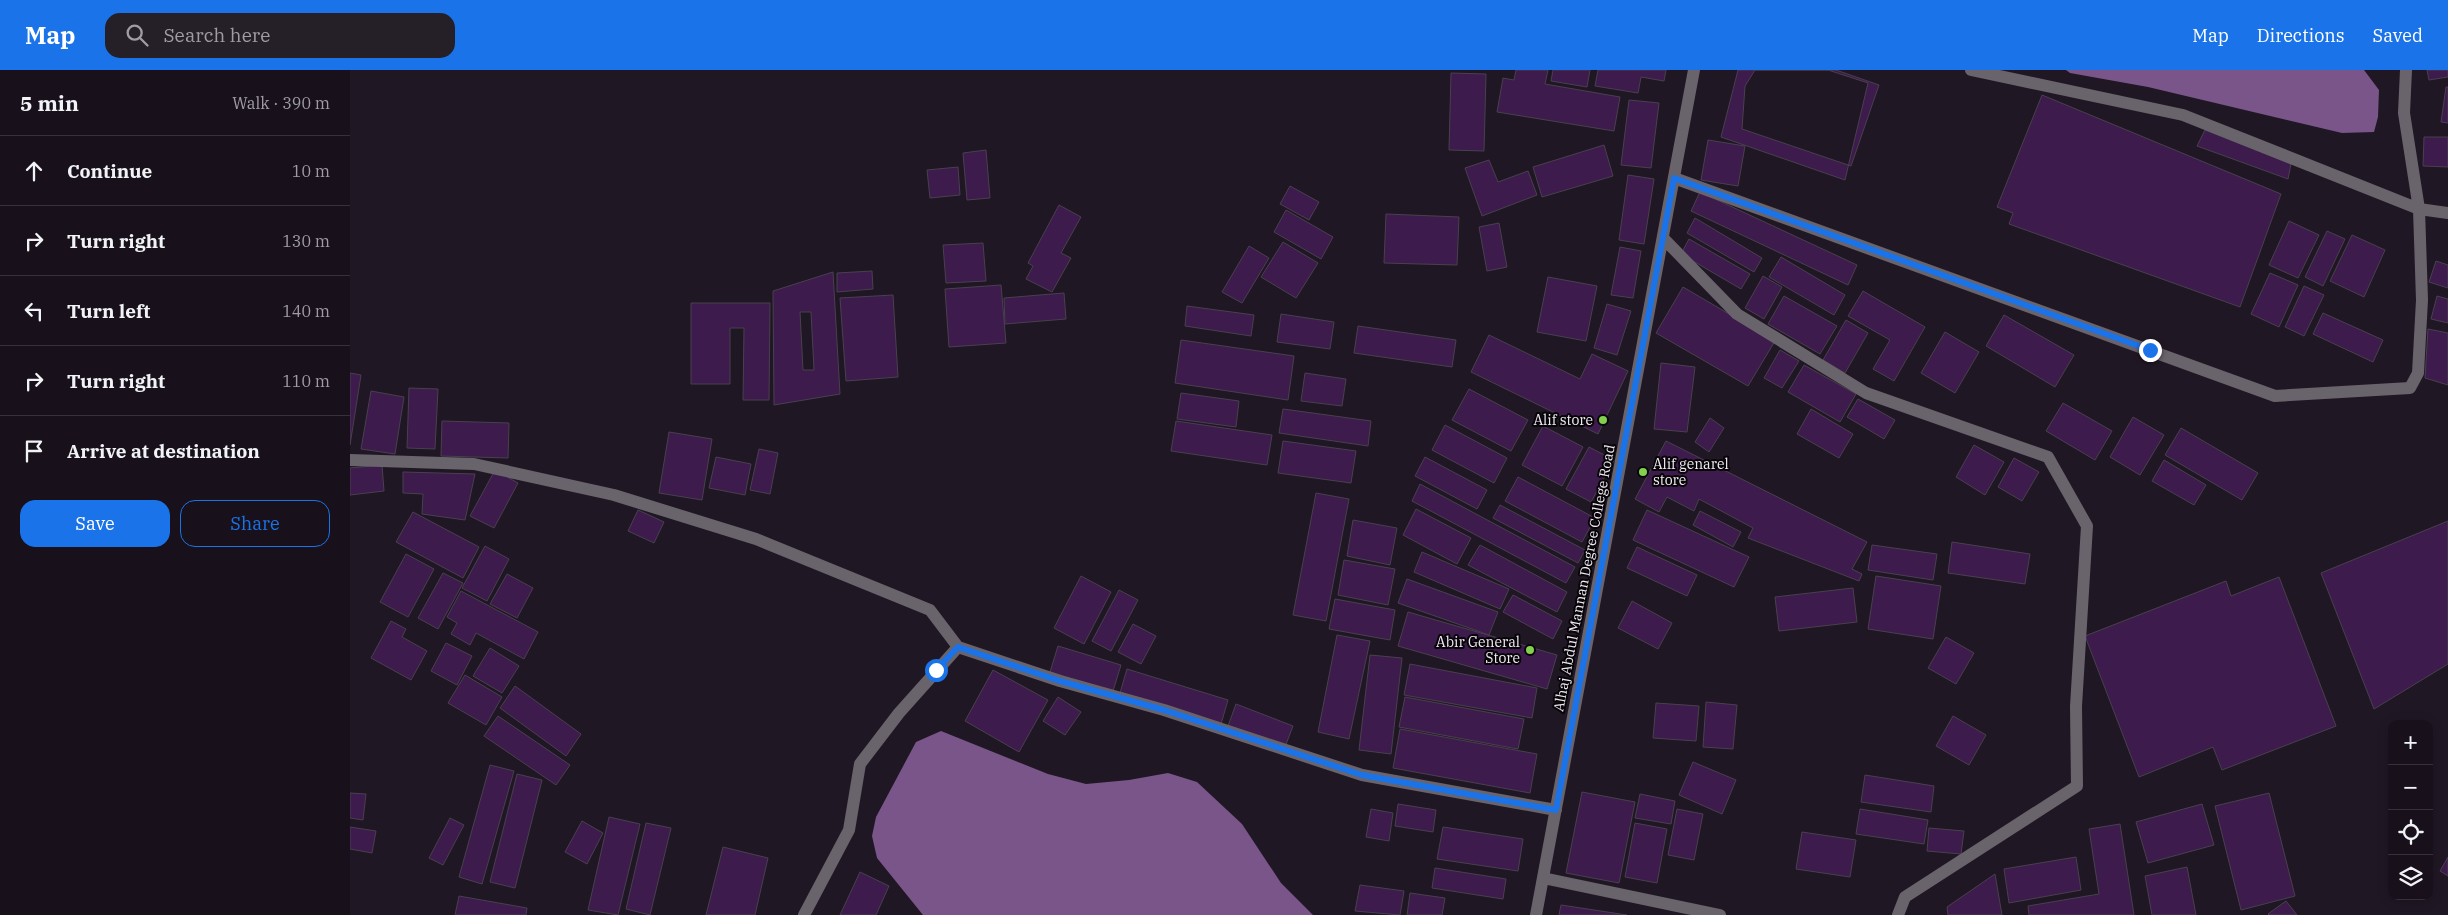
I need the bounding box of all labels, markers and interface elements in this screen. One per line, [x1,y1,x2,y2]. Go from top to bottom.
search box [105,13,455,58]
text: Map [25,19,75,51]
icon: search [123,21,151,49]
text: Search here [163,23,270,47]
text: Map [2192,24,2229,47]
text: Directions [2257,24,2345,47]
text: Saved [2373,24,2423,47]
text: 5 min [20,89,79,117]
text: Walk · 390 m [232,93,330,113]
icon: ahead [20,157,48,185]
text: Continue [67,159,152,183]
text: 10 m [292,161,330,181]
icon: right [20,227,48,255]
text: Turn right [67,229,165,253]
text: 130 m [282,231,330,251]
icon: left [20,297,48,325]
text: Turn left [67,299,150,323]
text: 140 m [282,301,330,321]
route end [2139,339,2162,362]
icon: right [20,367,48,395]
text: Turn right [67,369,165,393]
text: 110 m [282,371,330,391]
place label: Alif store [1534,411,1593,429]
marker: Alif store [1597,414,1609,426]
icon: arrive [20,437,48,465]
text: Arrive at destination [67,439,260,463]
street label: Alhaj Abdul Mannan Degree College Road [1549,442,1619,713]
place label: Alif genarel store [1653,455,1729,489]
marker: Alif genarel store [1637,466,1649,478]
button: Save [20,500,170,547]
button: Share [180,500,330,547]
place label: Abir General Store [1436,633,1520,667]
marker: Abir General Store [1524,644,1536,656]
route start [925,659,948,682]
map controls [2388,720,2433,900]
button: + [2388,720,2433,765]
button: − [2388,765,2433,810]
button: locate [2388,810,2433,855]
button: layers [2388,855,2433,900]

